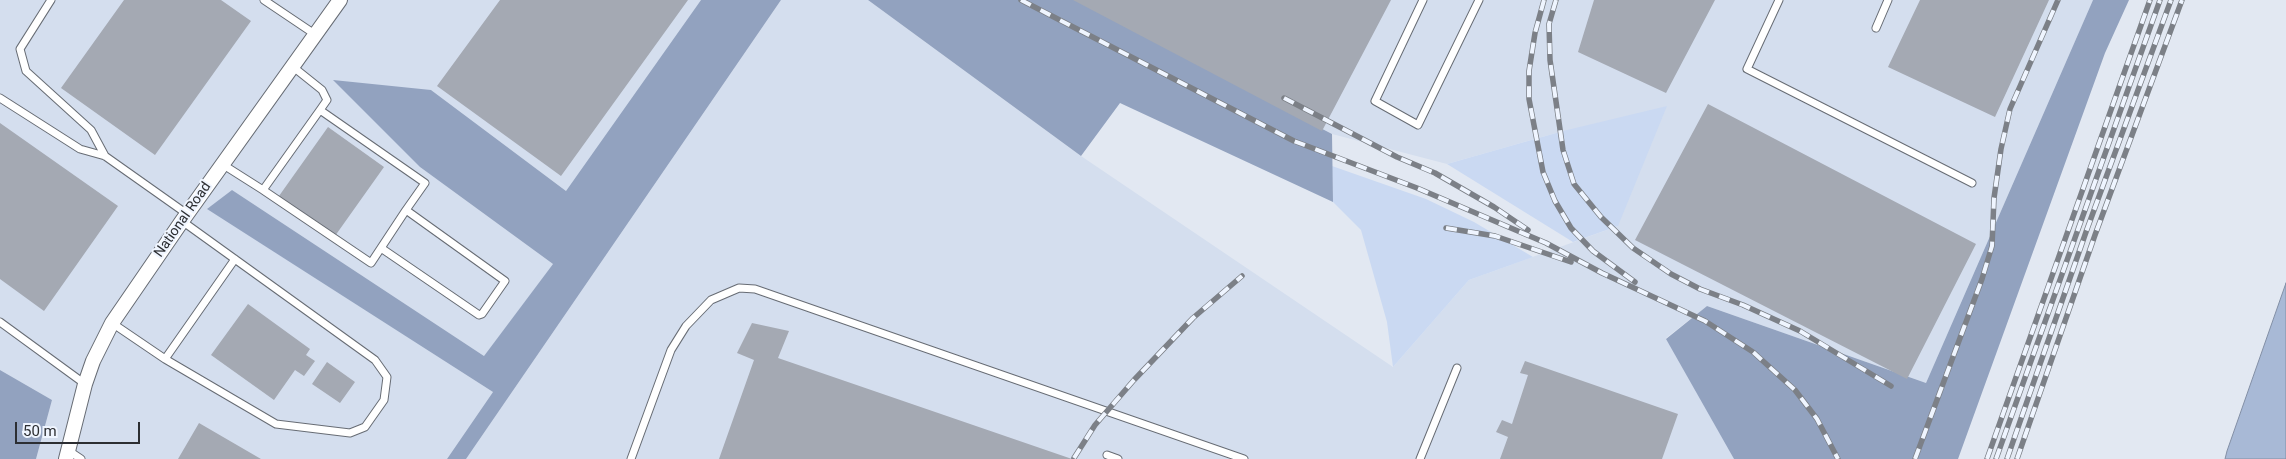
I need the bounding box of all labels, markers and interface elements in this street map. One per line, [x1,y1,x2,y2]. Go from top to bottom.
street label: National Road [151,179,215,261]
scale bar [18,412,142,444]
text: 50 m [23,422,57,440]

